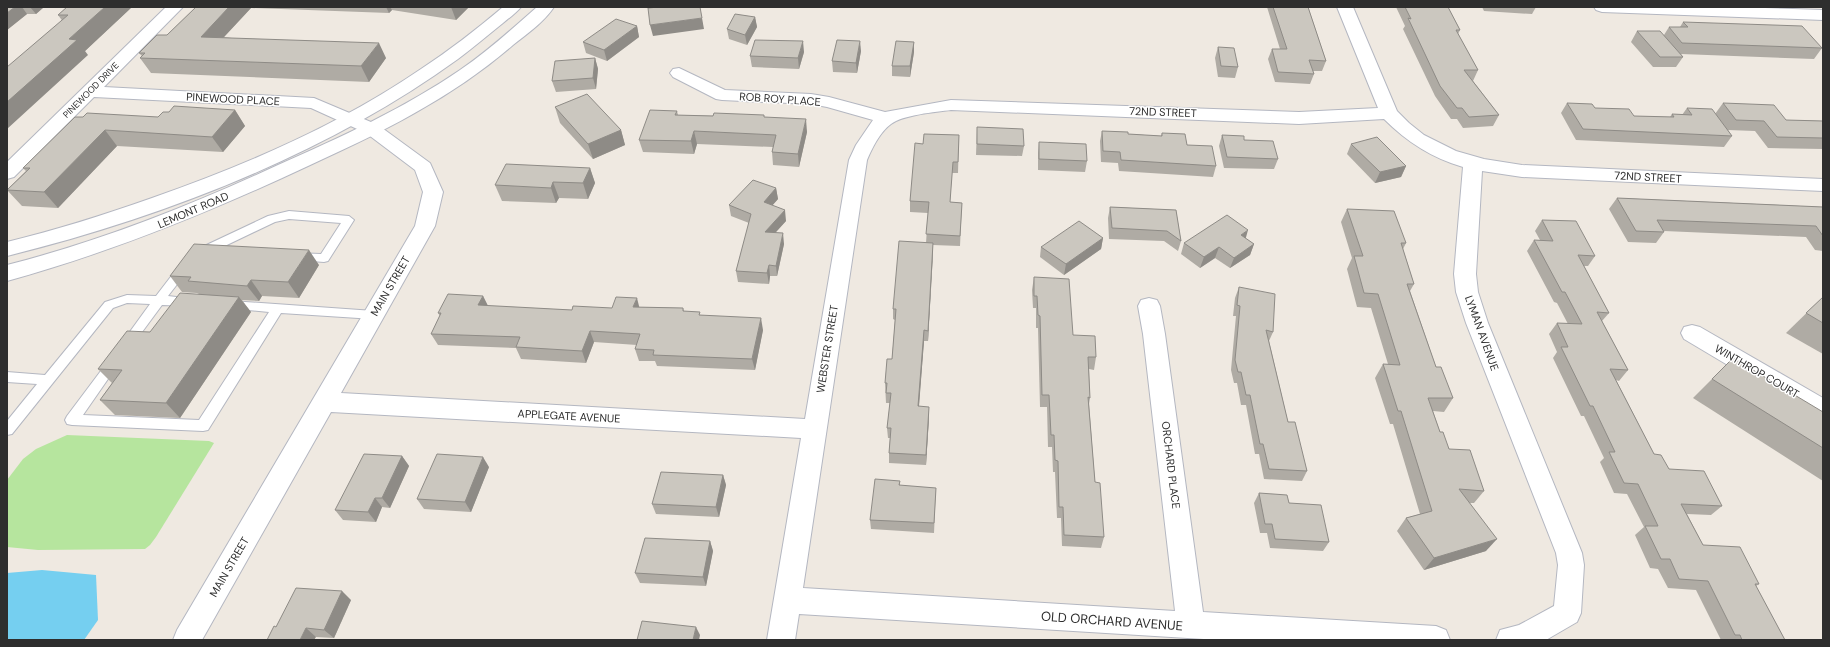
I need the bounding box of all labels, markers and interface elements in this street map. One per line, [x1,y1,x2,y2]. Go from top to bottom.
street label: PINEWOOD DRIVE [60,59,122,121]
street label: ROB ROY PLACE [739,89,821,109]
street label: PINEWOOD PLACE [186,90,280,108]
street label: 72ND STREET [1129,104,1197,120]
street label: 72ND STREET [1614,168,1682,186]
street label: LEMONT ROAD [155,189,231,231]
street label: MAIN STREET [367,253,413,319]
street label: LYMAN AVENUE [1462,293,1502,373]
street label: WEBSTER STREET [813,304,841,394]
street label: WINTHROP COURT [1712,341,1802,401]
street label: APPLEGATE AVENUE [517,406,621,426]
street label: ORCHARD PLACE [1159,421,1183,509]
street label: MAIN STREET [206,534,252,600]
street label: OLD ORCHARD AVENUE [1040,608,1184,634]

